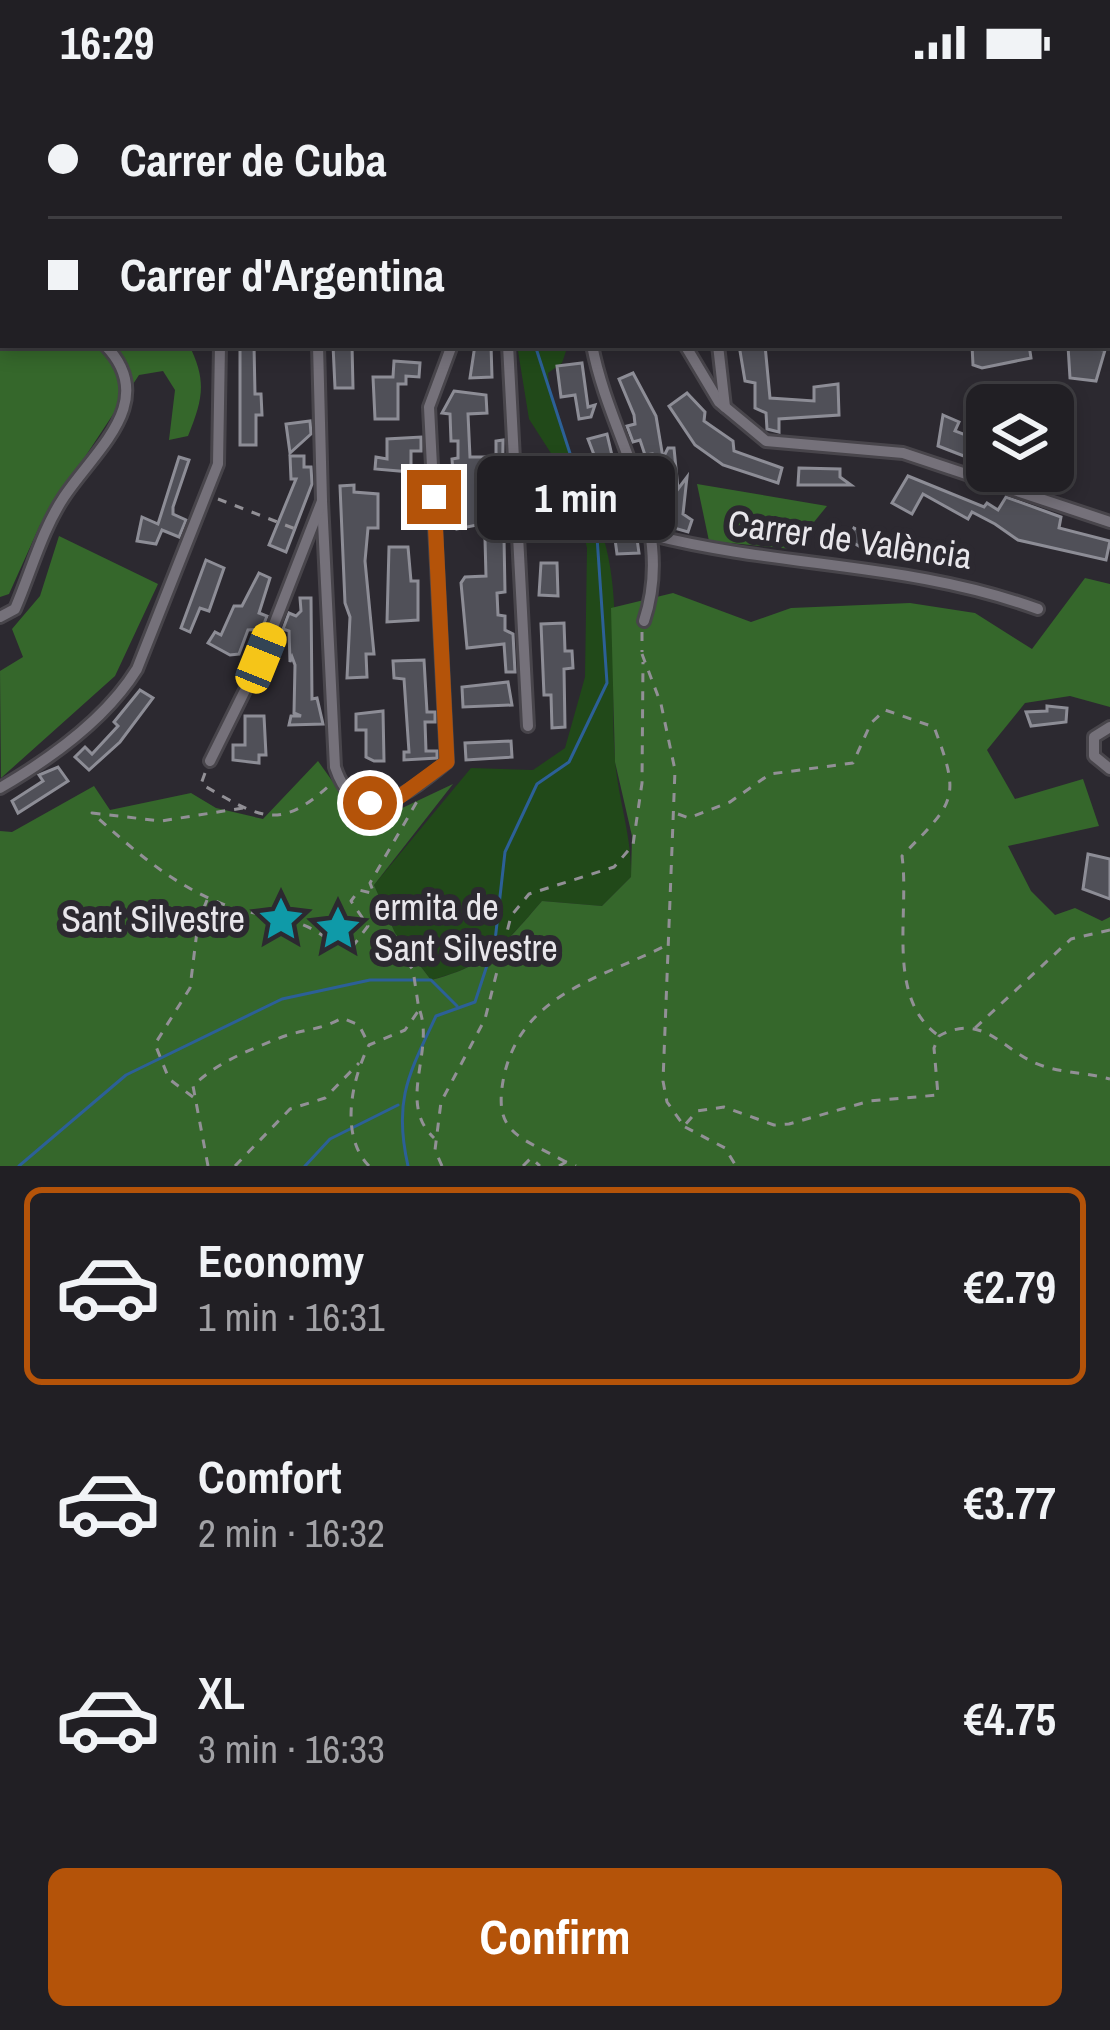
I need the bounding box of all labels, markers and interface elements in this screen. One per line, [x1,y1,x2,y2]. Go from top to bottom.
text: 16:29 [60,12,154,73]
text: Carrer de Cuba [120,129,387,190]
text: Carrer d'Argentina [120,244,445,305]
map controls [966,384,1074,492]
button: layers [966,384,1074,492]
callout: 1 min [476,455,674,539]
route end [407,470,461,524]
text: 1 min [534,472,618,524]
street label: Carrer de València [725,498,975,580]
car [231,618,291,698]
route start [343,776,397,830]
place label: ermita de Sant Silvestre [374,883,558,972]
place icon: Sant Silvestre [256,894,306,944]
place label: Sant Silvestre [61,895,245,943]
place icon: ermita de Sant Silvestre [313,903,363,953]
text: Economy [198,1230,364,1291]
icon: car [54,1232,162,1340]
text: €2.79 [964,1256,1056,1317]
text: 1 min · 16:31 [198,1291,385,1343]
text: Comfort [198,1446,341,1507]
icon: car [54,1448,162,1556]
text: €3.77 [964,1472,1056,1533]
text: 2 min · 16:32 [198,1507,385,1559]
text: XL [198,1662,245,1723]
icon: car [54,1664,162,1772]
text: €4.75 [964,1688,1056,1749]
text: 3 min · 16:33 [198,1723,385,1775]
button: Confirm [48,1868,1062,2006]

